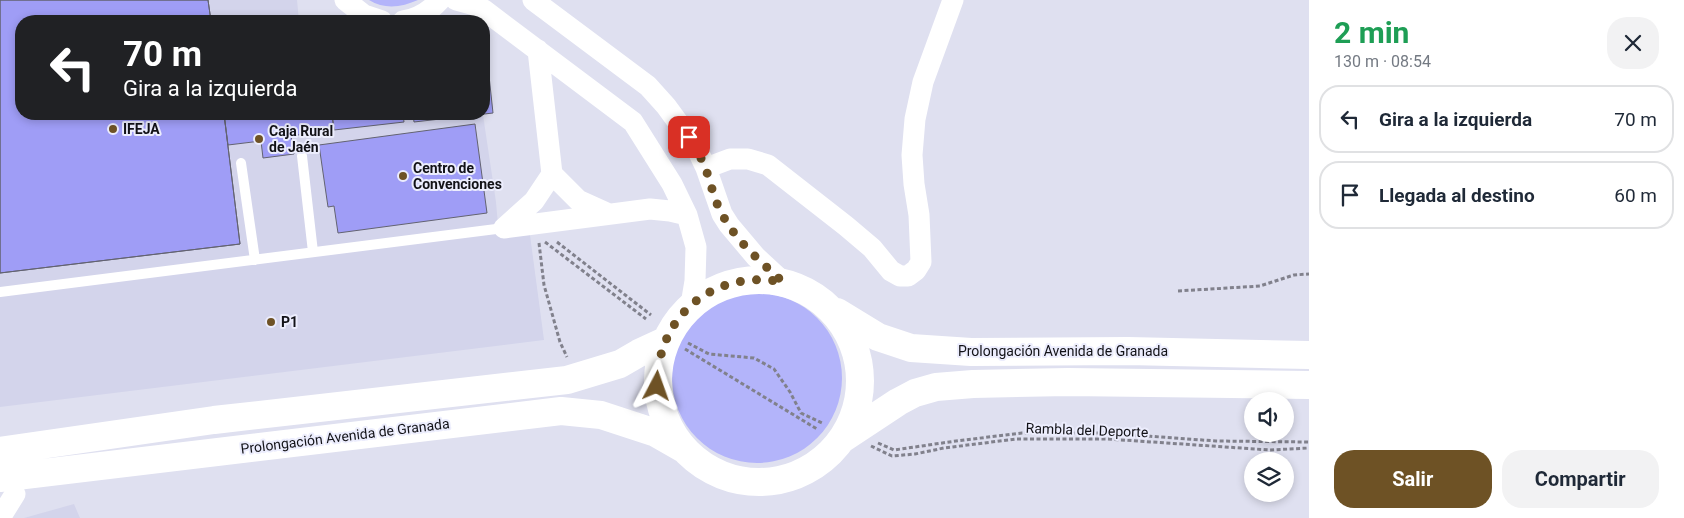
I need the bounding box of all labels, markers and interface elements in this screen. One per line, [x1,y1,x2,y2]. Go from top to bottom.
text: 2 min [1334,15,1409,50]
button: close [1607,17,1659,69]
text: 70 m [123,34,202,75]
icon: left [40,35,105,100]
text: 130 m · 08:54 [1334,52,1431,71]
text: Gira a la izquierda [123,76,297,101]
icon: left [1336,105,1364,133]
text: Gira a la izquierda [1379,108,1532,131]
text: 70 m [1614,108,1657,131]
pin [668,116,710,158]
place label: IFEJA [123,121,160,137]
marker: IFEJA [107,123,119,135]
place label: Caja Rural de Jaén [269,123,333,155]
icon: arrive [675,123,703,151]
marker: Caja Rural de Jaén [253,133,265,145]
place label: Centro de Convenciones [413,160,502,192]
marker: Centro de Convenciones [397,170,409,182]
icon: arrive [1336,181,1364,209]
text: Llegada al destino [1379,184,1535,207]
text: 60 m [1614,184,1657,207]
place label: P1 [281,314,298,330]
marker: P1 [265,316,277,328]
street label: Prolongación Avenida de Granada [958,343,1168,359]
position arrow [630,359,682,411]
map controls [1244,392,1294,502]
button: sound [1244,392,1294,442]
street label: Prolongación Avenida de Granada [240,415,450,457]
street label: Rambla del Deporte [1025,420,1149,440]
button: Salir [1334,450,1492,508]
button: Compartir [1502,450,1659,508]
button: layers [1244,452,1294,502]

